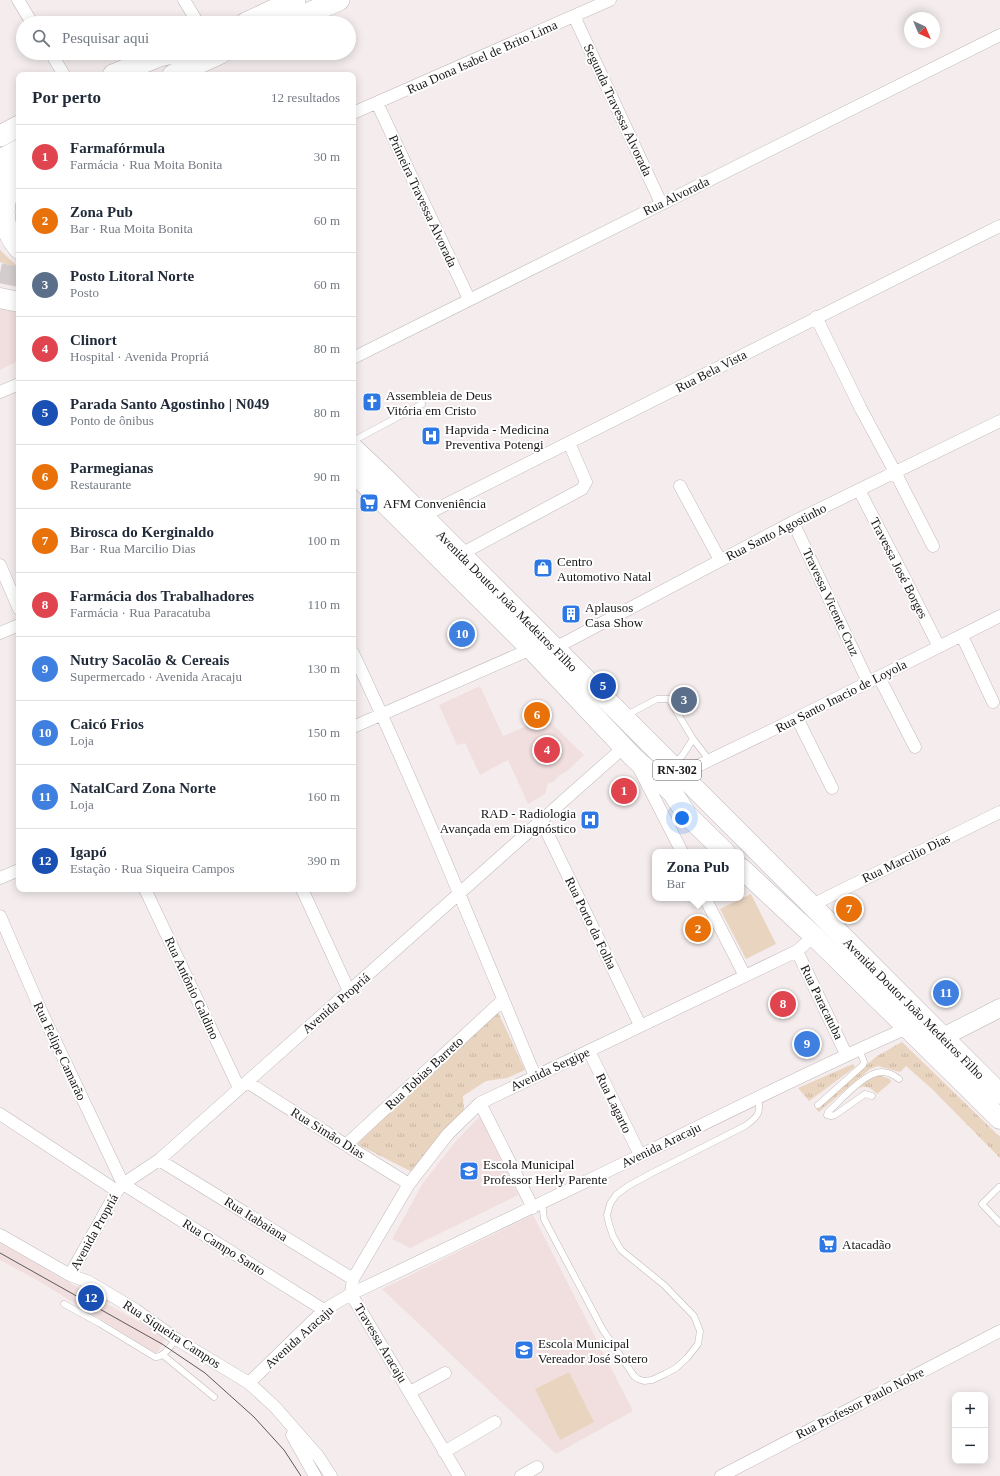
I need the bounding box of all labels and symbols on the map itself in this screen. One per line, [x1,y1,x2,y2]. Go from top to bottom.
north arrow [904,12,940,48]
street label: Rua Dona Isabel de Brito Lima [405,17,560,97]
street label: Segunda Travessa Alvorada [581,41,655,179]
street label: Primeira Travessa Alvorada [386,132,460,270]
street label: Rua Alvorada [640,173,712,218]
street label: Rua Bela Vista [673,347,749,395]
place label: Assembleia de Deus Vitória em Cristo [386,388,492,418]
church icon: Assembleia de Deus Vitória em Cristo [361,391,383,413]
place label: Hapvida - Medicina Preventiva Potengi [445,422,549,452]
hospital icon: Hapvida - Medicina Preventiva Potengi [420,425,442,447]
supermarket icon: AFM Conveniência [358,492,380,514]
place label: AFM Conveniência [383,496,486,511]
street label: Rua Santo Agostinho [723,500,829,564]
street label: Travessa José Borges [867,515,931,621]
street label: Avenida Doutor João Medeiros Filho [434,527,581,674]
street label: Travessa Vicente Cruz [799,546,863,658]
place label: Centro Automotivo Natal [557,554,652,584]
shop icon: Centro Automotivo Natal [532,557,554,579]
place label: Aplausos Casa Show [585,600,644,630]
building icon: Aplausos Casa Show [560,603,582,625]
pin: 10 [449,619,475,649]
street label: Rua Santo Inacio de Loyola [773,656,909,736]
pin: 5 [590,671,616,701]
pin: 3 [671,685,697,715]
pin: 6 [524,700,550,730]
pin: 4 [534,735,560,765]
road number: RN-302 [653,760,701,780]
pin: 1 [611,776,637,806]
place label: RAD - Radiologia Avançada em Diagnóstico [440,806,576,836]
your location [672,808,692,828]
hospital icon: RAD - Radiologia Avançada em Diagnóstico [579,809,601,831]
street label: Rua Marcilio Dias [860,830,952,886]
street label: Rua Porto da Folha [562,874,620,972]
pin: 7 [836,894,862,924]
pin: 2 [685,914,711,944]
street label: Rua Antônio Galdino [162,934,222,1042]
street label: Avenida Doutor João Medeiros Filho [841,934,988,1082]
street label: Rua Paracatuba [797,962,847,1042]
street label: Avenida Propriá [299,969,373,1036]
pin: 11 [933,978,959,1008]
pin: 8 [770,989,796,1019]
street label: Rua Felipe Camarão [31,999,89,1103]
pin: 9 [794,1029,820,1059]
street label: Rua Tobias Barreto [382,1033,466,1113]
street label: Avenida Sergipe [508,1044,592,1094]
street label: Rua Lagarto [593,1071,635,1135]
street label: Rua Simão Dias [288,1104,368,1162]
street label: Avenida Aracaju [619,1119,704,1171]
place label: Escola Municipal Professor Herly Parente [483,1157,607,1187]
school or university icon: Escola Municipal Professor Herly Parente [458,1160,480,1182]
street label: Avenida Propriá [67,1191,121,1273]
street label: Rua Itabaiana [222,1194,291,1245]
street label: Rua Campo Santo [180,1216,268,1278]
supermarket icon: Atacadão [817,1233,839,1255]
place label: Atacadão [842,1237,891,1252]
pin: 12 [78,1283,104,1313]
street label: Rua Siqueira Campos [120,1297,224,1371]
street label: Travessa Aracaju [352,1301,411,1386]
street label: Avenida Aracaju [262,1302,337,1372]
place label: Escola Municipal Vereador José Sotero [538,1336,648,1366]
school or university icon: Escola Municipal Vereador José Sotero [513,1339,535,1361]
street label: Rua Professor Paulo Nobre [793,1364,927,1442]

